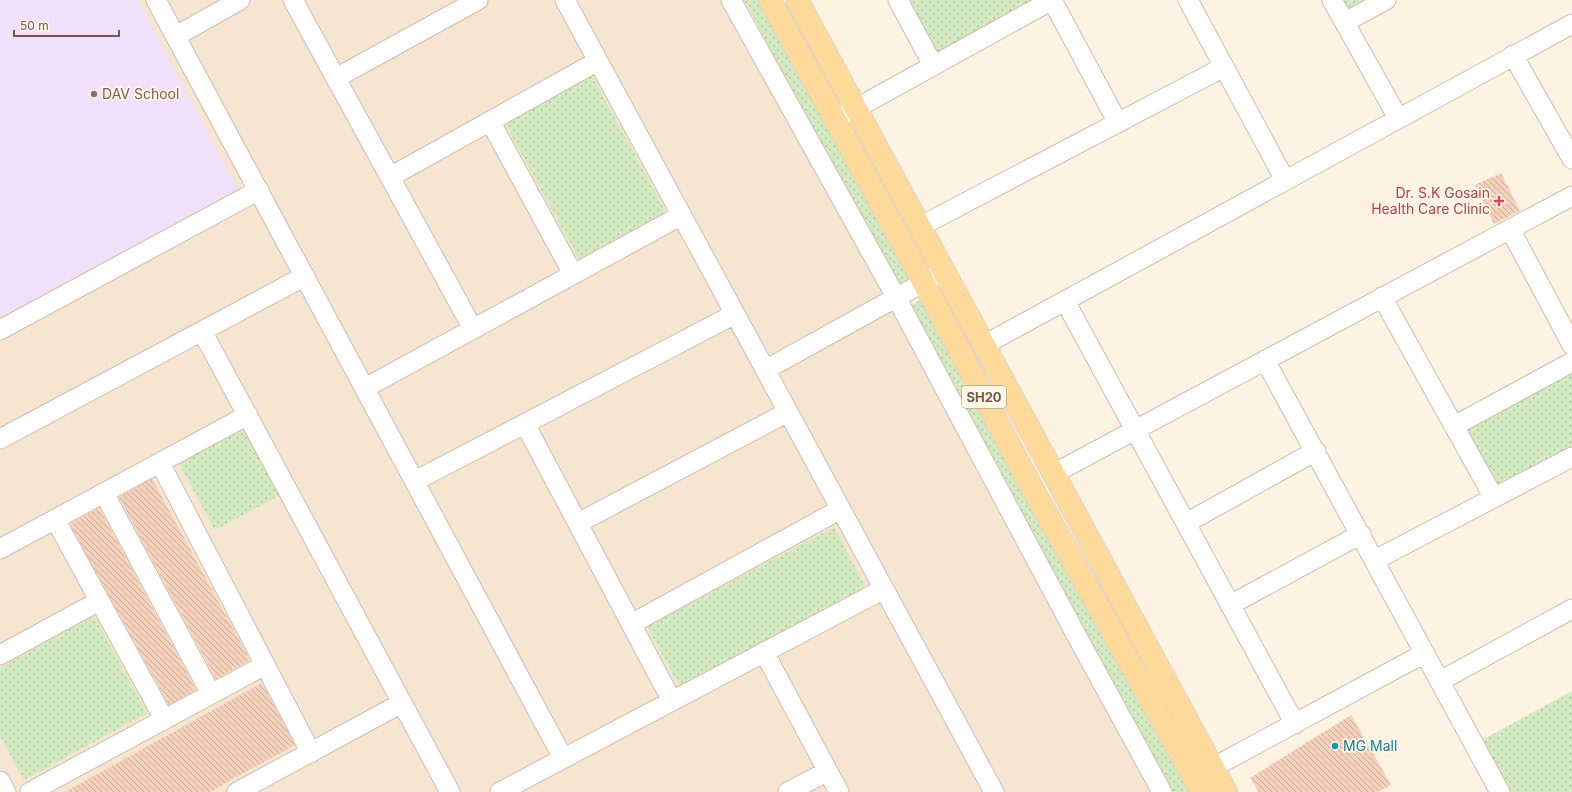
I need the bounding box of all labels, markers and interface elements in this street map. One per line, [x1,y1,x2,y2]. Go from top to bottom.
scale bar [14,12,119,38]
text: 50 m [20,18,49,33]
place label: DAV School [102,85,179,102]
marker: DAV School [89,89,99,99]
place label: Dr. S.K Gosain Health Care Clinic [1371,184,1490,217]
marker: Dr. S.K Gosain Health Care Clinic [1493,195,1505,207]
road number: SH20 [962,386,1006,408]
place label: MG Mall [1343,737,1397,754]
marker: MG Mall [1330,741,1340,751]

